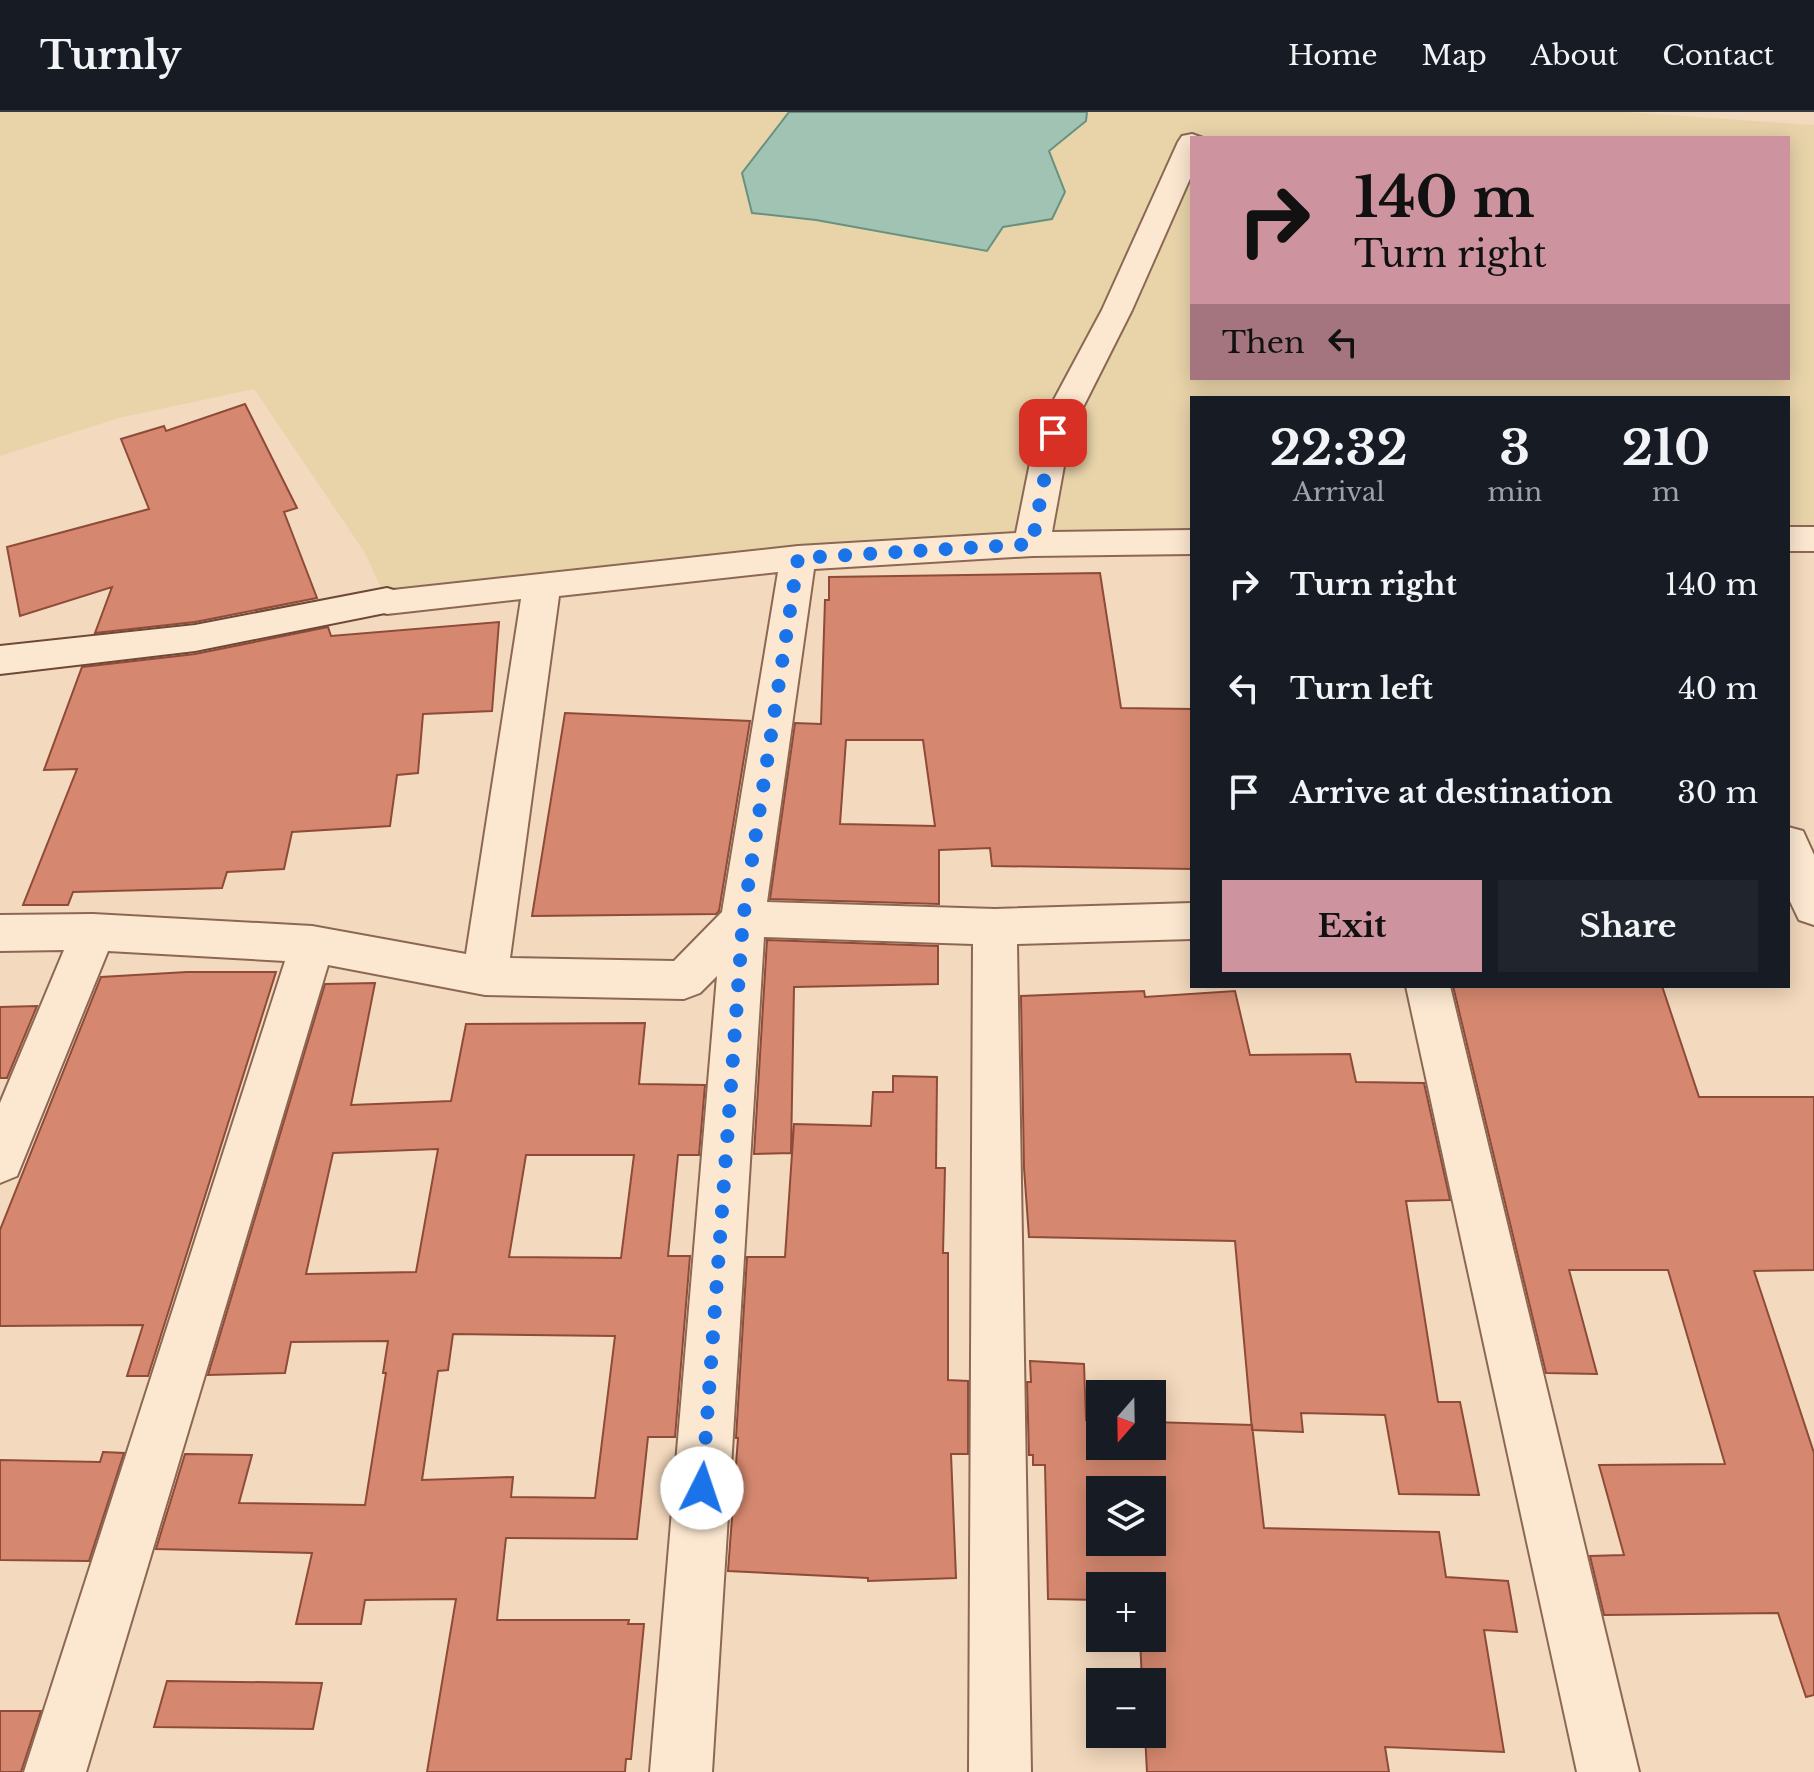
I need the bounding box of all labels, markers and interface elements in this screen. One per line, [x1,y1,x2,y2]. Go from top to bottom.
text: Turnly [40,32,181,79]
text: Home [1288,38,1378,73]
text: Map [1422,38,1487,73]
text: About [1531,38,1618,73]
text: Contact [1662,38,1774,73]
text: 140 m [1354,163,1535,232]
icon: right [1222,168,1326,272]
text: Turn right [1354,232,1547,277]
icon: left [1321,320,1365,364]
text: Then [1222,324,1305,361]
pin [1019,399,1087,467]
icon: arrive [1031,411,1075,455]
text: 22:32 [1270,418,1408,478]
text: 3 [1499,418,1530,478]
text: 210 [1622,418,1710,478]
text: Arrival [1293,476,1385,508]
text: min [1487,476,1542,508]
text: m [1652,476,1680,508]
icon: right [1222,562,1266,606]
text: Turn right [1290,566,1457,603]
text: 140 m [1665,566,1758,603]
icon: left [1222,666,1266,710]
text: Turn left [1290,670,1433,707]
text: 40 m [1678,670,1758,707]
icon: arrive [1222,770,1266,814]
text: Arrive at destination [1290,774,1613,811]
text: 30 m [1677,774,1758,811]
button: Exit [1222,880,1482,972]
button: Share [1498,880,1758,972]
north arrow [1086,1380,1166,1460]
map controls [1086,1380,1166,1748]
position arrow [660,1446,744,1530]
button: layers [1086,1476,1166,1556]
button: + [1086,1572,1166,1652]
button: − [1086,1668,1166,1748]

